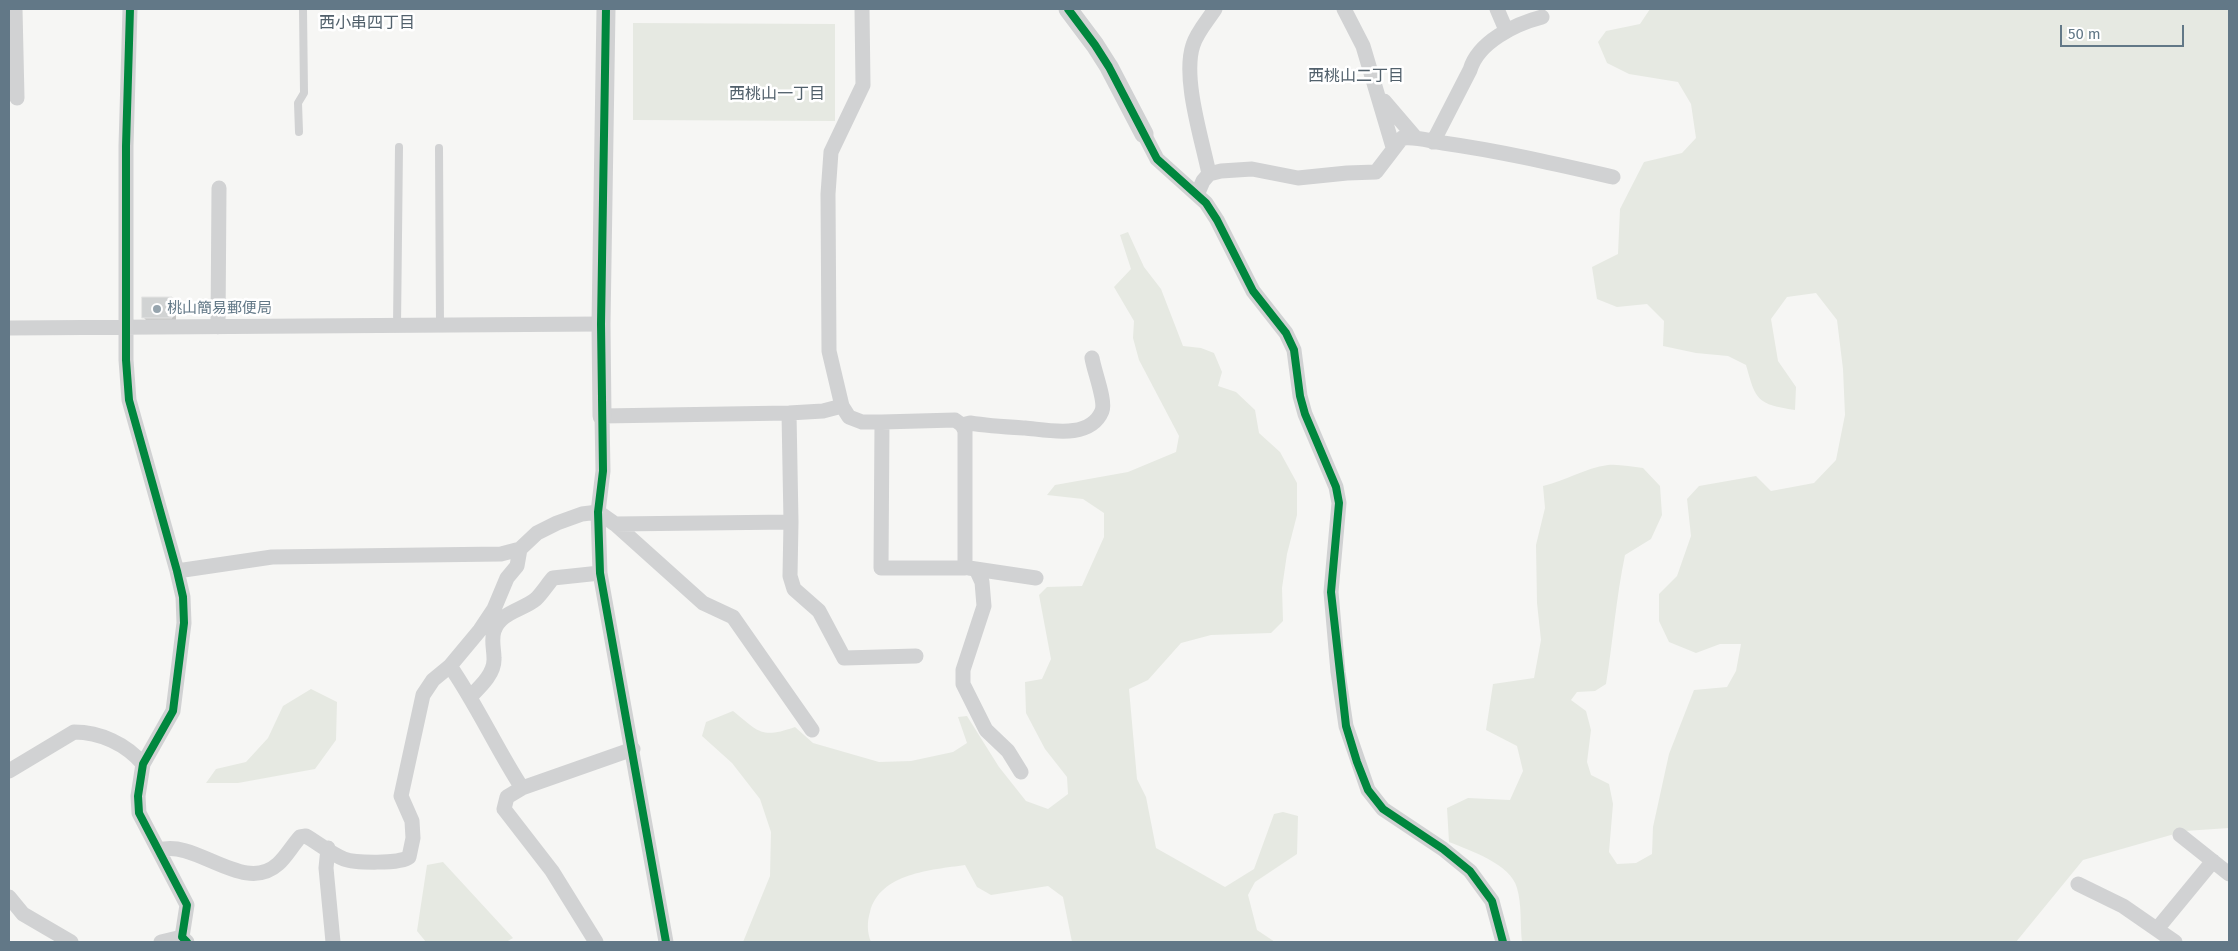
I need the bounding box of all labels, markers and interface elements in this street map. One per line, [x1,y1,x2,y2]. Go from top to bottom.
district label: 西小串四丁目 [319,14,415,34]
scale bar [2063,15,2187,47]
text: 50 m [2068,25,2101,43]
district label: 西桃山二丁目 [1308,67,1404,87]
district label: 西桃山一丁目 [729,85,825,105]
place label: 桃山簡易郵便局 [167,300,272,318]
marker: 桃山簡易郵便局 [151,303,163,315]

